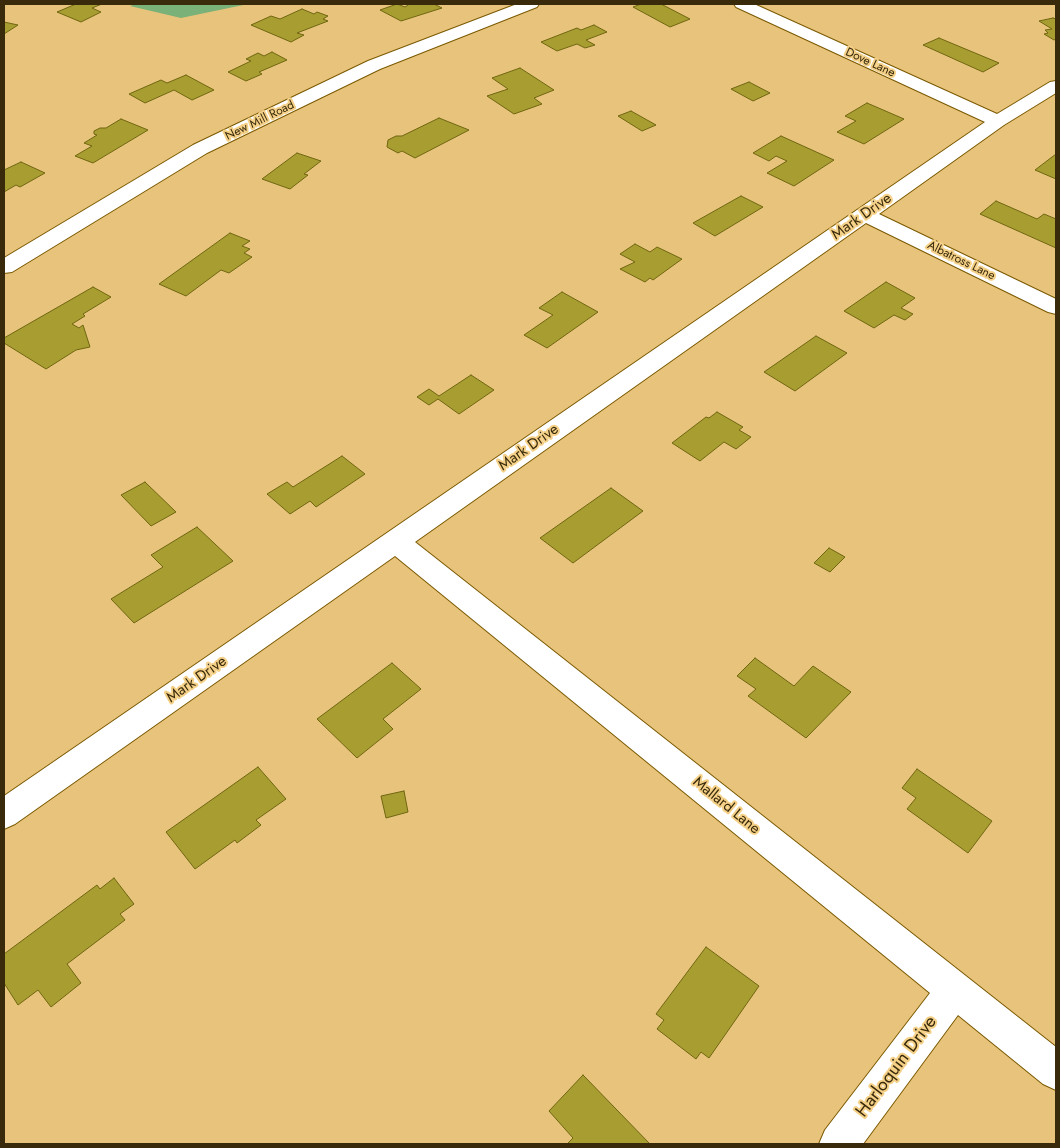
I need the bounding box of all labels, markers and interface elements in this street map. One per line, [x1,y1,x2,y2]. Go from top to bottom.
street label: Dove Lane [843,45,897,81]
street label: New Mill Road [223,98,297,144]
street label: Mark Drive [829,190,895,244]
street label: Albatross Lane [925,238,997,284]
street label: Mark Drive [496,421,562,475]
street label: Mark Drive [164,653,230,707]
street label: Mallard Lane [689,773,763,839]
street label: Harloquin Drive [852,1012,942,1122]

